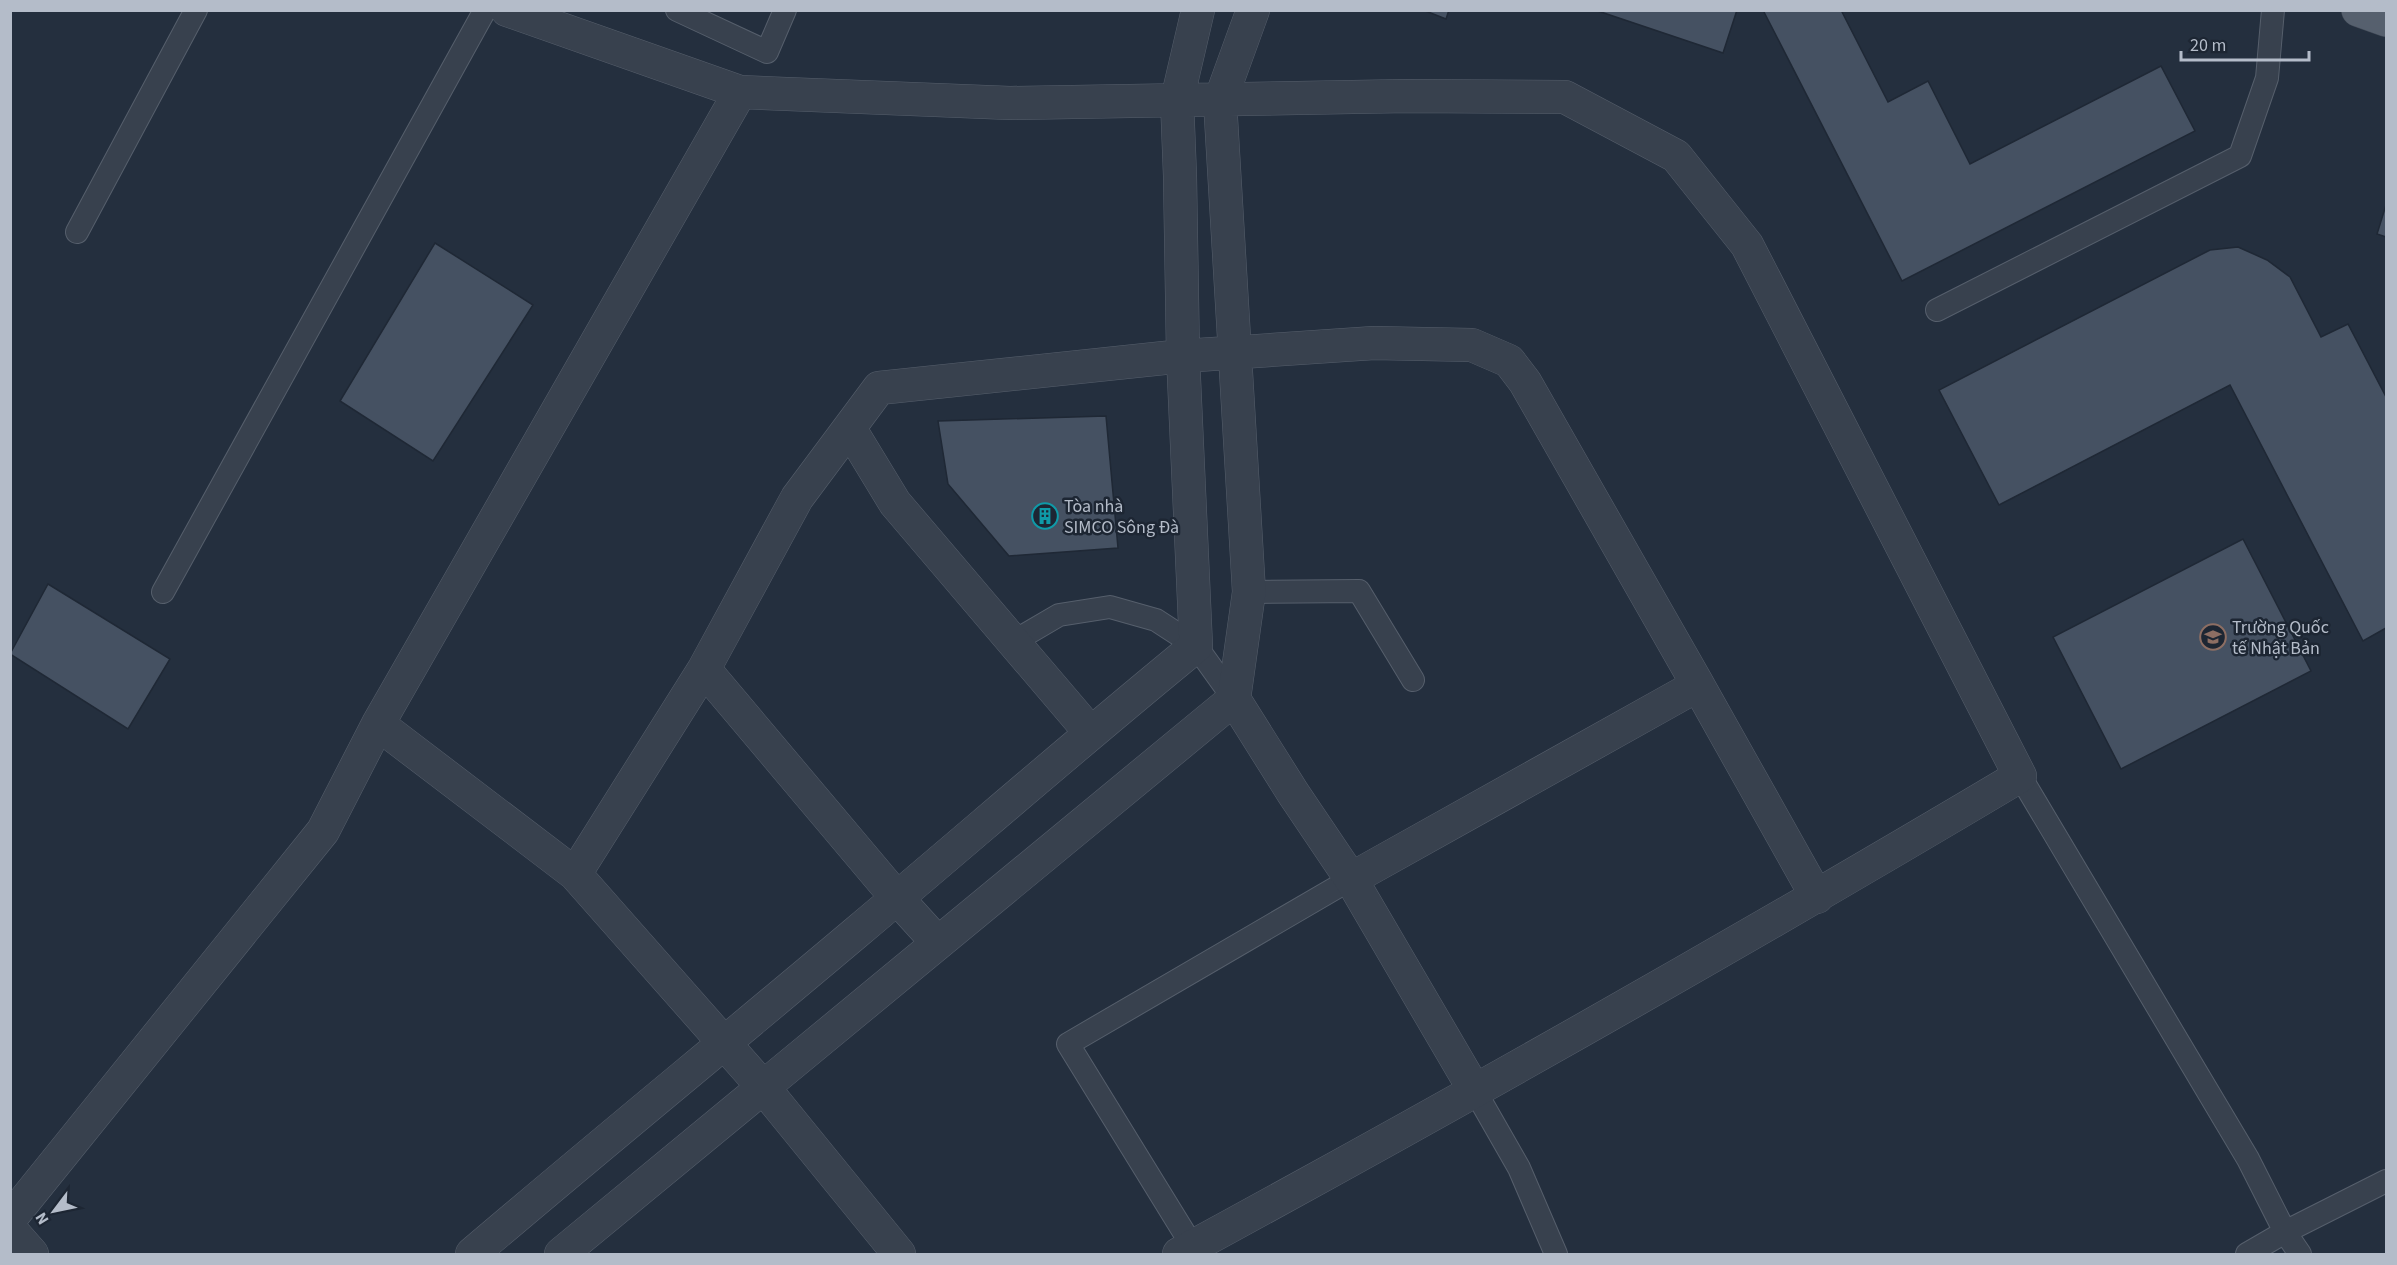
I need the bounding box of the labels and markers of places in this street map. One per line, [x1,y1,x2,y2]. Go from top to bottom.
place label: Tòa nhà SIMCO Sông Đà [1064,494,1179,540]
building icon: Tòa nhà SIMCO Sông Đà [1030,501,1060,531]
place label: Trường Quốc tế Nhật Bản [2232,615,2329,661]
school or university icon: Trường Quốc tế Nhật Bản [2198,622,2228,652]

